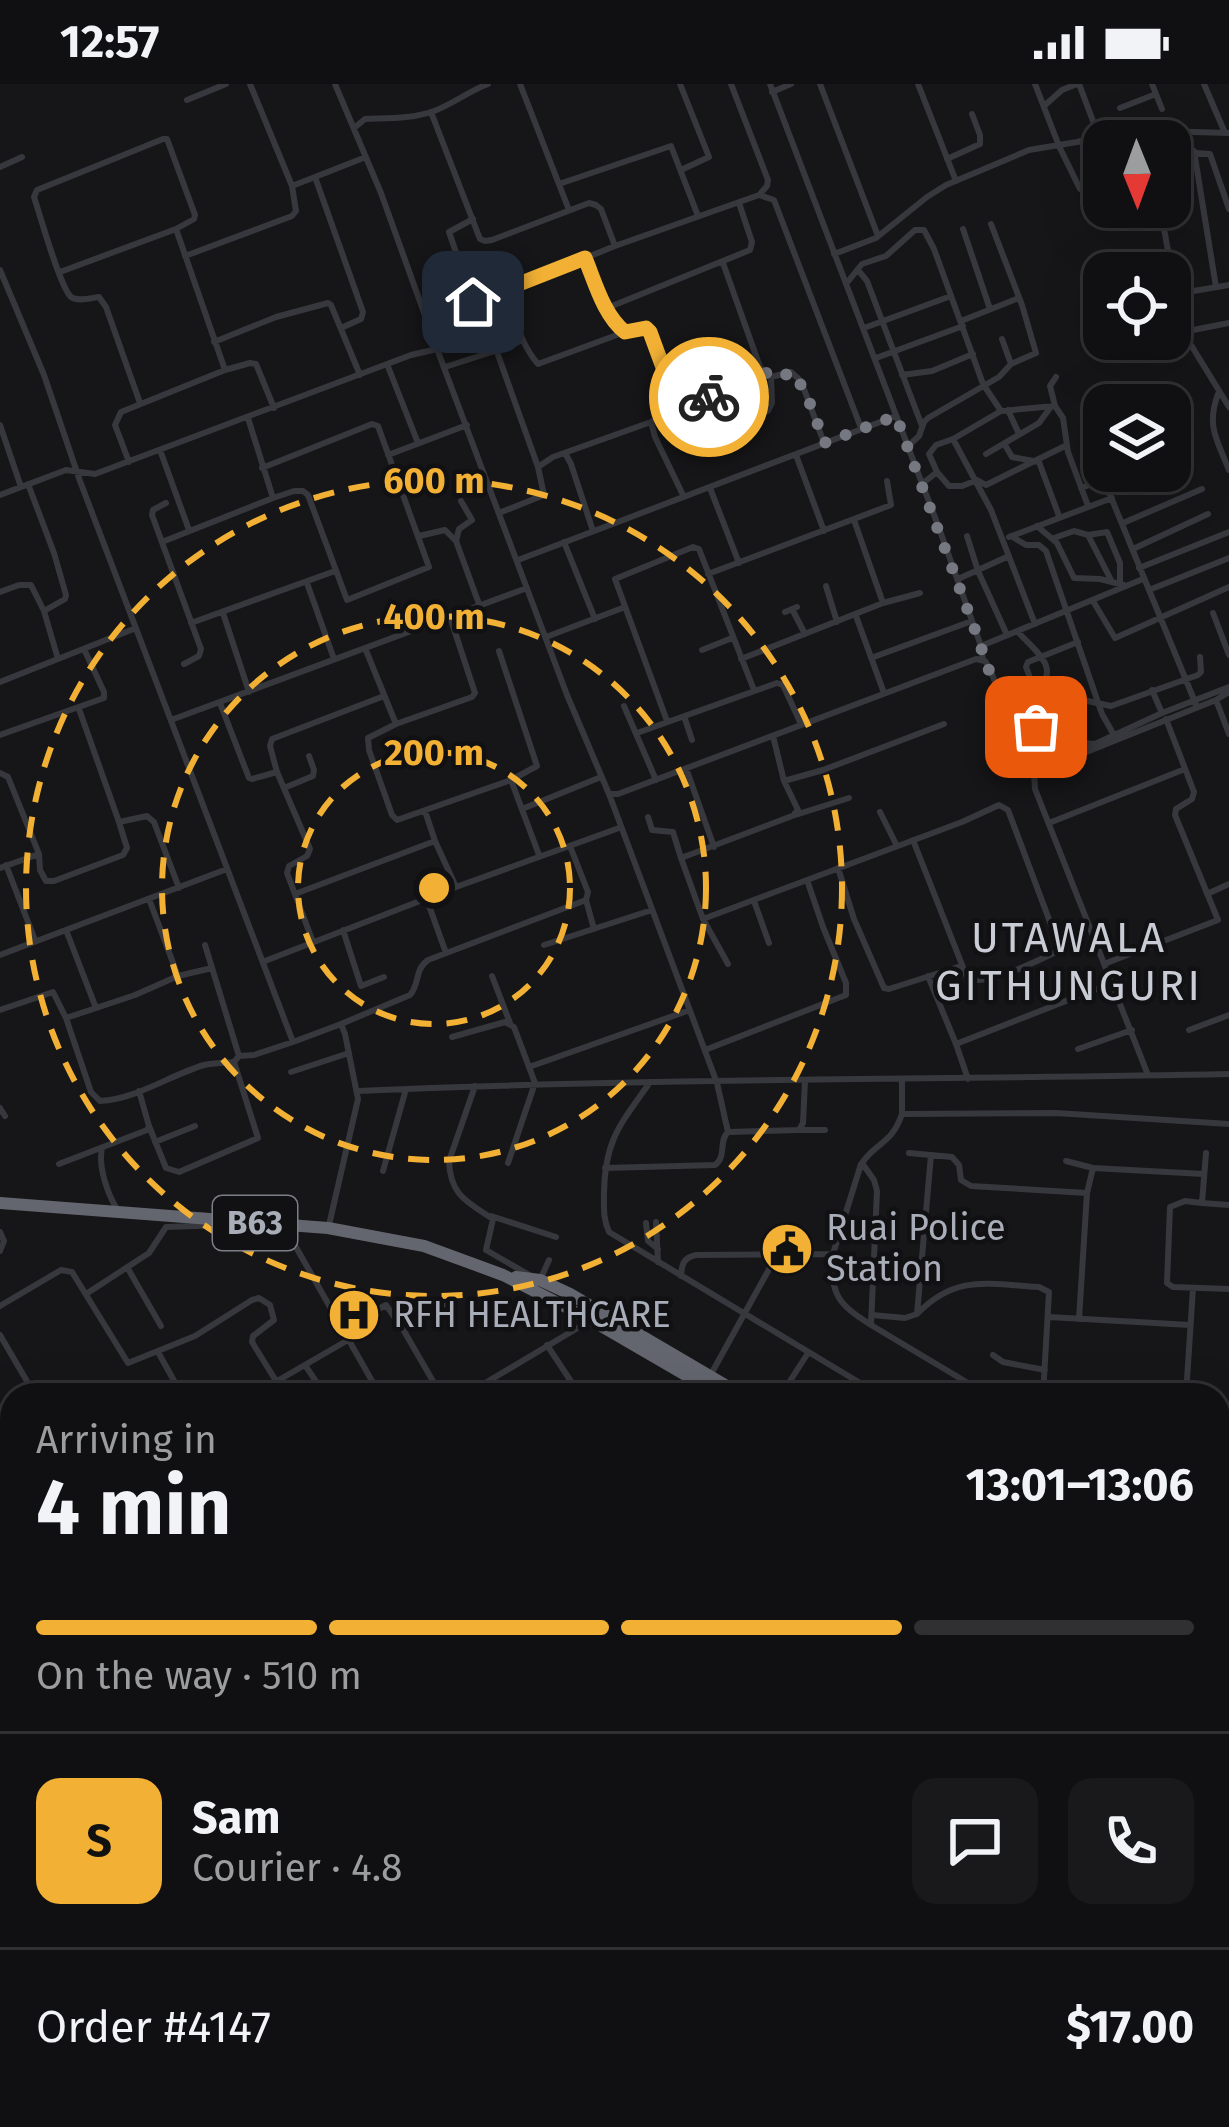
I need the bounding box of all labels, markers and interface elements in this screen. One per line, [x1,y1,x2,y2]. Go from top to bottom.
text: 12:57 [60,15,159,69]
north arrow [1083,120,1191,228]
map controls [1083,120,1191,492]
pin [422,251,524,353]
button: locate [1083,252,1191,360]
icon: home [440,269,506,335]
courier [649,337,769,457]
icon: bike [676,364,742,430]
button: layers [1083,384,1191,492]
text: 600 m [383,459,485,503]
text: 400 m [383,595,485,639]
pin [985,676,1087,778]
icon: bag [1003,694,1069,760]
text: 200 m [384,731,484,775]
centre of rings [413,867,455,909]
district label: UTAWALA GITHUNGURI [935,913,1203,1011]
road number: B63 [213,1196,297,1250]
place label: Ruai Police Station [826,1206,1006,1291]
public building icon: Ruai Police Station [759,1221,815,1277]
hospital icon: RFH HEALTHCARE [326,1287,382,1343]
place label: RFH HEALTHCARE [393,1293,671,1337]
text: Arriving in [36,1417,217,1463]
text: 13:01–13:06 [966,1458,1194,1512]
text: 4 min [36,1461,231,1555]
text: On the way · 510 m [36,1653,362,1699]
button: chat [912,1778,1038,1904]
button: phone [1068,1778,1194,1904]
text: Sam [192,1791,280,1845]
text: S [86,1814,112,1868]
text: Courier · 4.8 [192,1845,403,1891]
text: Order #4147 [36,2000,271,2054]
text: $17.00 [1066,2000,1194,2054]

